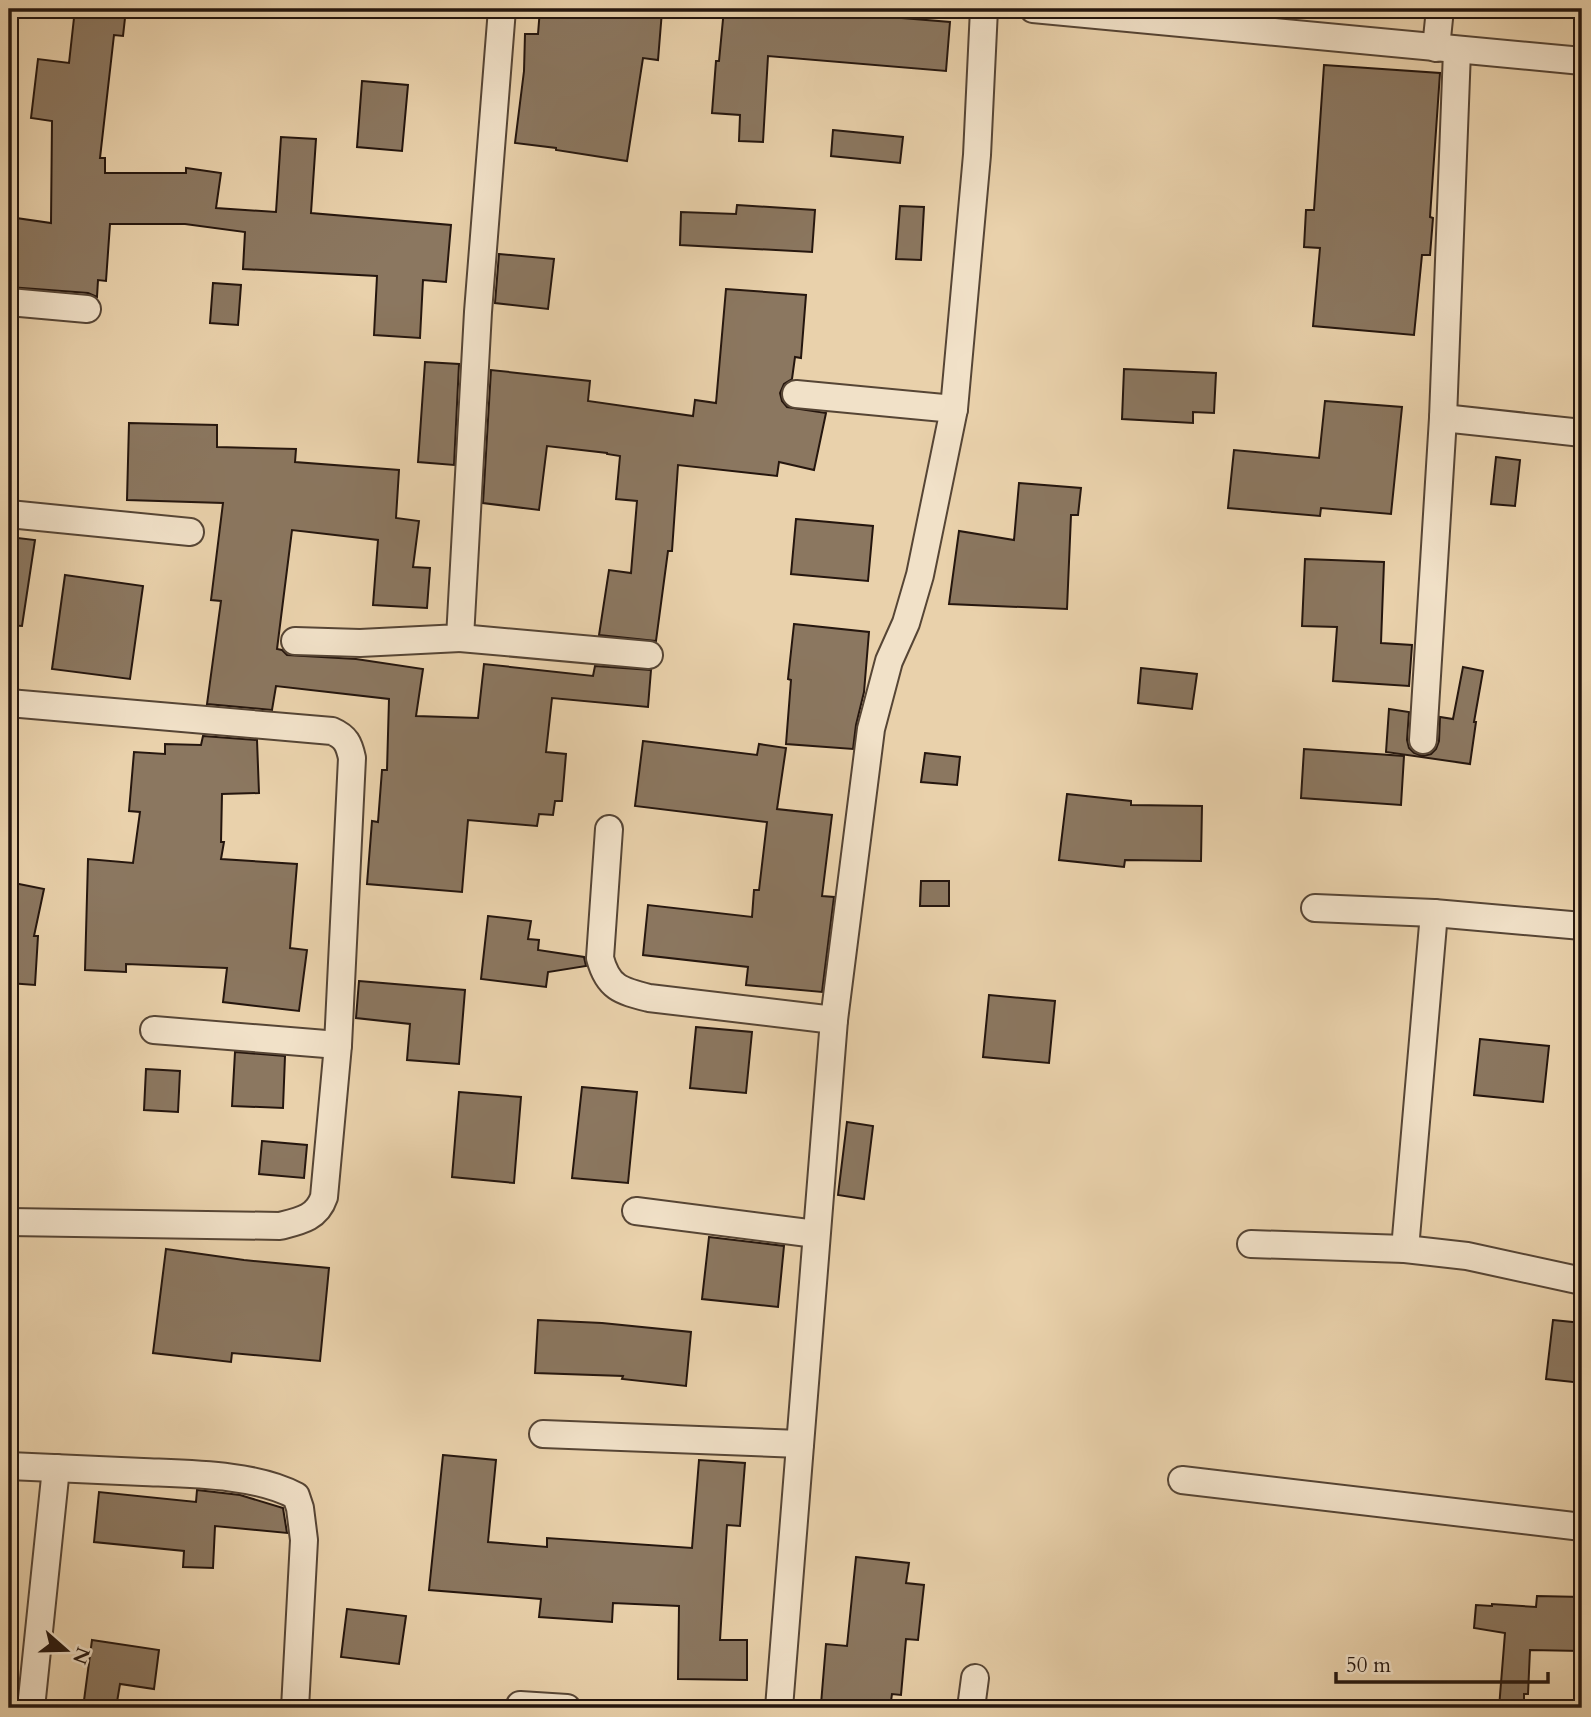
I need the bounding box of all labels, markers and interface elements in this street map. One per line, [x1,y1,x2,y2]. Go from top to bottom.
north arrow [32,1616,102,1686]
scale bar [1336,1640,1547,1684]
text: N [66,1643,96,1668]
text: 50 m [1346,1651,1391,1680]

